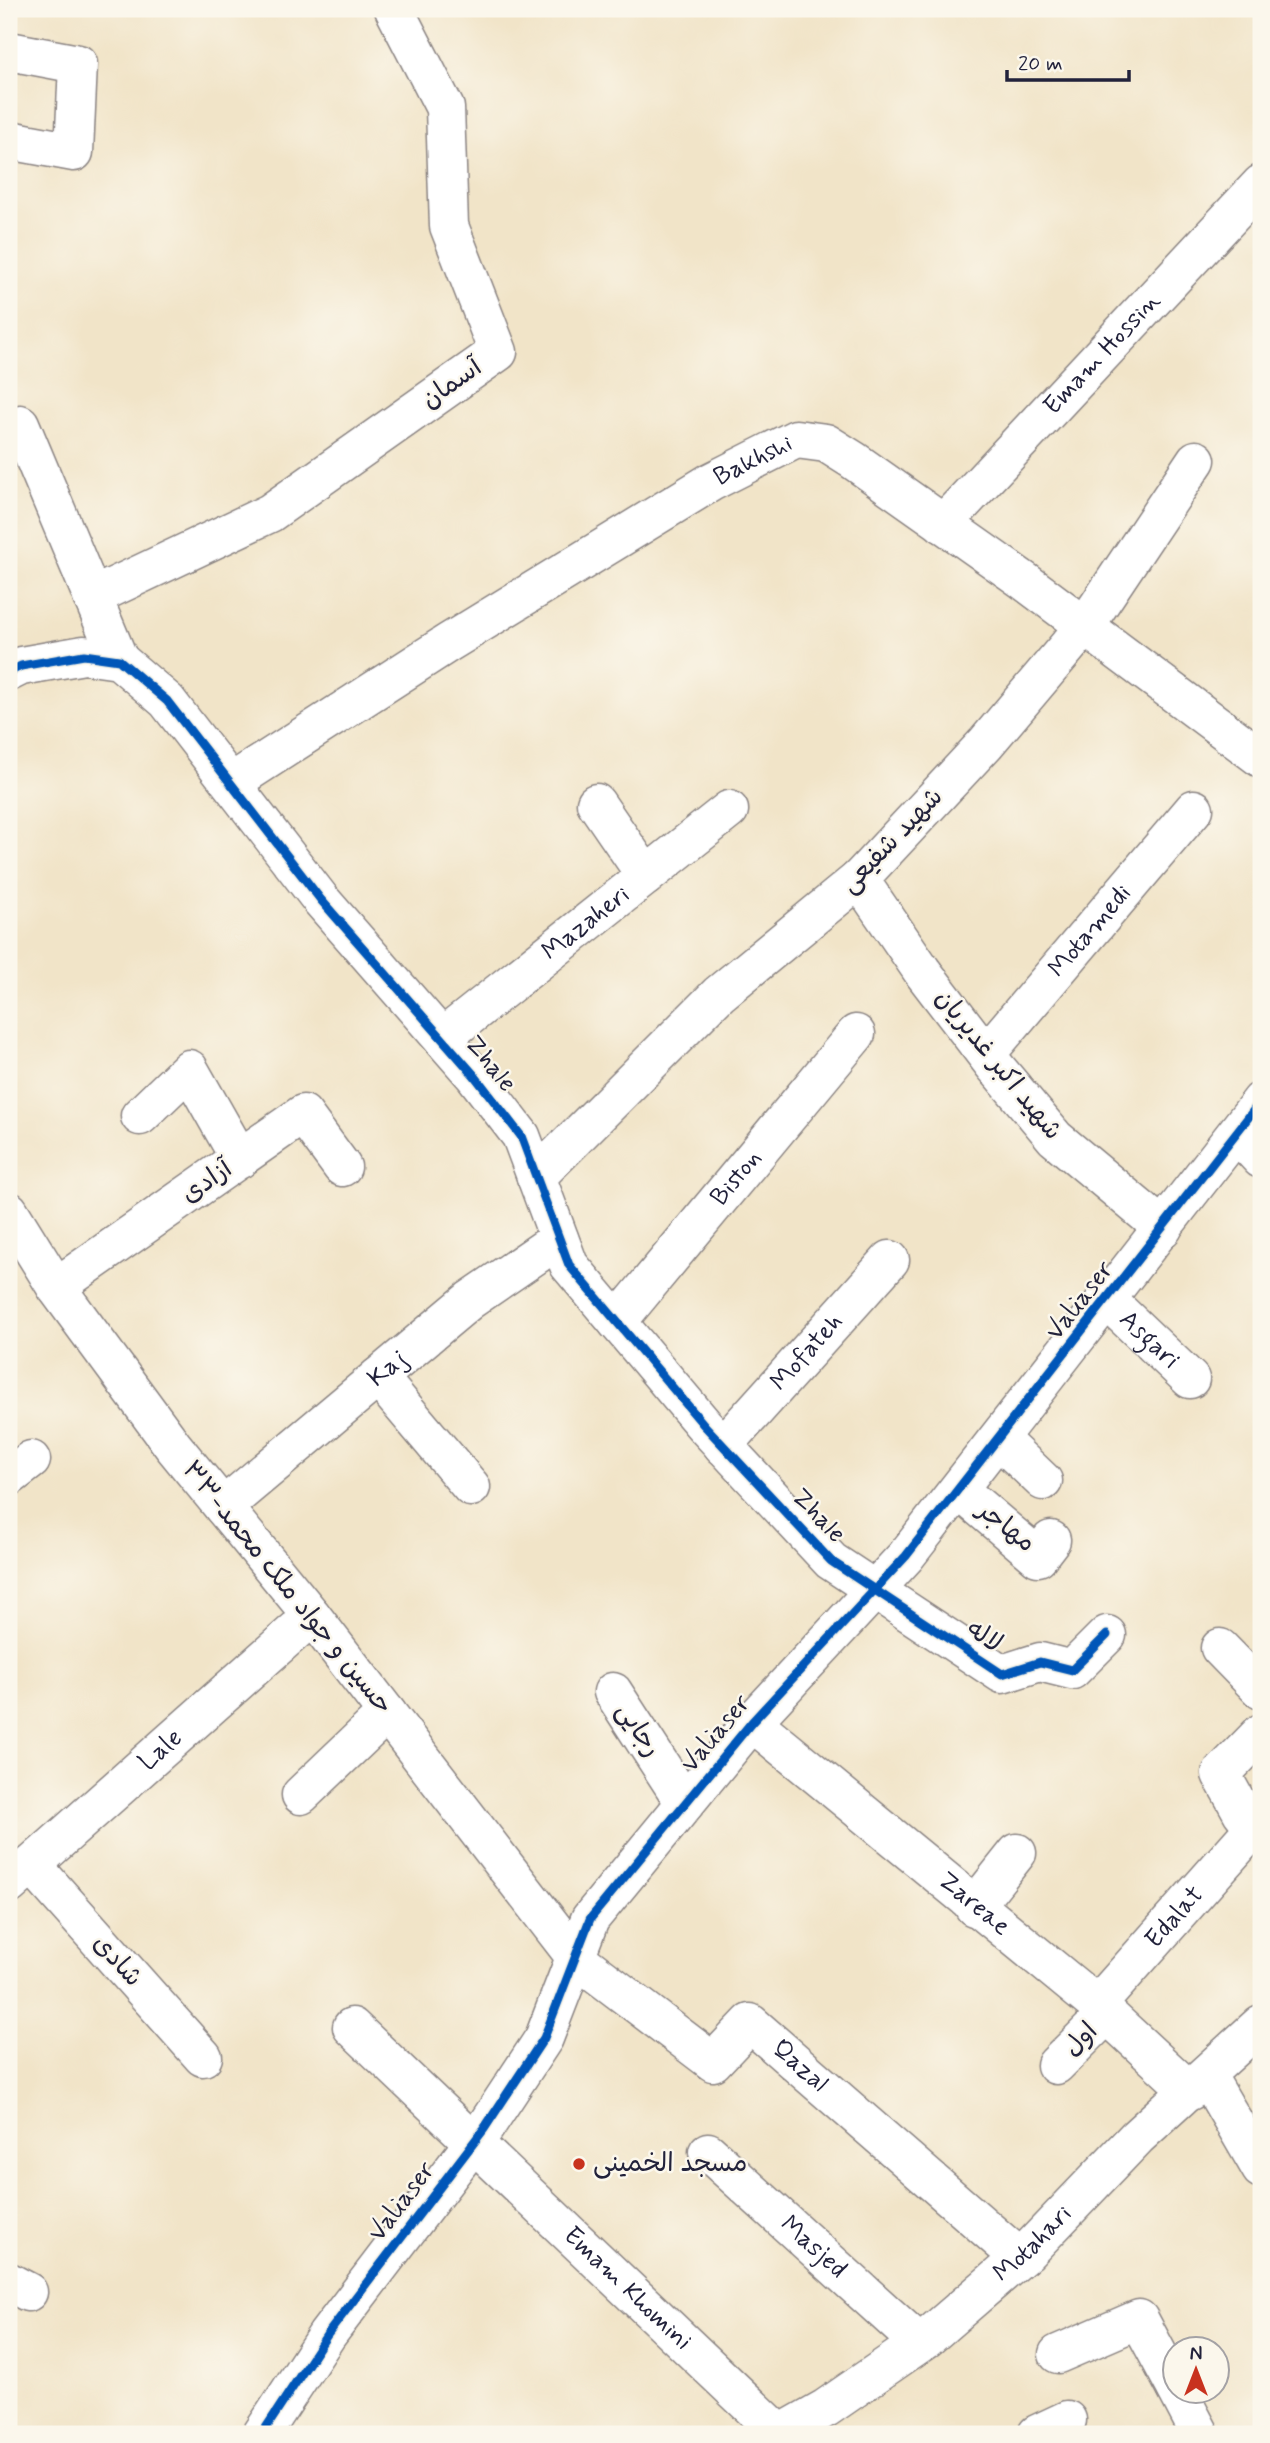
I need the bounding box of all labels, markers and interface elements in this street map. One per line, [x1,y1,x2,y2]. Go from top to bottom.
scale bar [1007,38,1130,82]
text: 20 m [1018,50,1063,78]
street label: Emam Hossin [1036,285,1168,423]
street label: آسمان [415,350,490,417]
street label: Bakhshi [708,426,798,495]
street label: شهید شفیعی [833,781,951,901]
street label: Motamedi [1041,877,1139,985]
street label: Mazaheri [535,878,637,969]
street label: شهید اکبر غدیریان [927,982,1069,1148]
street label: Zhale [457,1028,523,1100]
street label: Biston [703,1143,770,1213]
street label: آزادی [175,1151,241,1212]
street label: Valiaser [1038,1254,1122,1348]
street label: Asgari [1111,1303,1187,1377]
street label: Mofateh [763,1306,851,1399]
street label: Kaj [361,1342,415,1395]
street label: ۳۳-حسین و جواد ملک محمد [174,1454,400,1722]
street label: Zhale [783,1481,853,1551]
street label: مهاجر [968,1492,1042,1561]
street label: لاله [959,1613,1009,1661]
street label: Valiaser [673,1688,759,1780]
street label: رجایی [608,1696,668,1764]
street label: Lale [131,1721,190,1779]
street label: Zareae [931,1864,1017,1944]
street label: Edalat [1138,1879,1212,1956]
street label: شادی [84,1928,150,1994]
street label: اول [1056,2015,1106,2065]
street label: Qazal [764,2032,835,2100]
place label: مسجد الخمینی [593,2147,747,2181]
street label: Valiaser [361,2155,443,2249]
marker: مسجد الخمینی [571,2156,587,2172]
street label: Motahari [986,2198,1080,2290]
street label: Masjed [773,2208,854,2286]
street label: Emam Khomini [556,2219,699,2358]
north arrow [1162,2334,1232,2404]
text: N [1190,2342,1202,2367]

